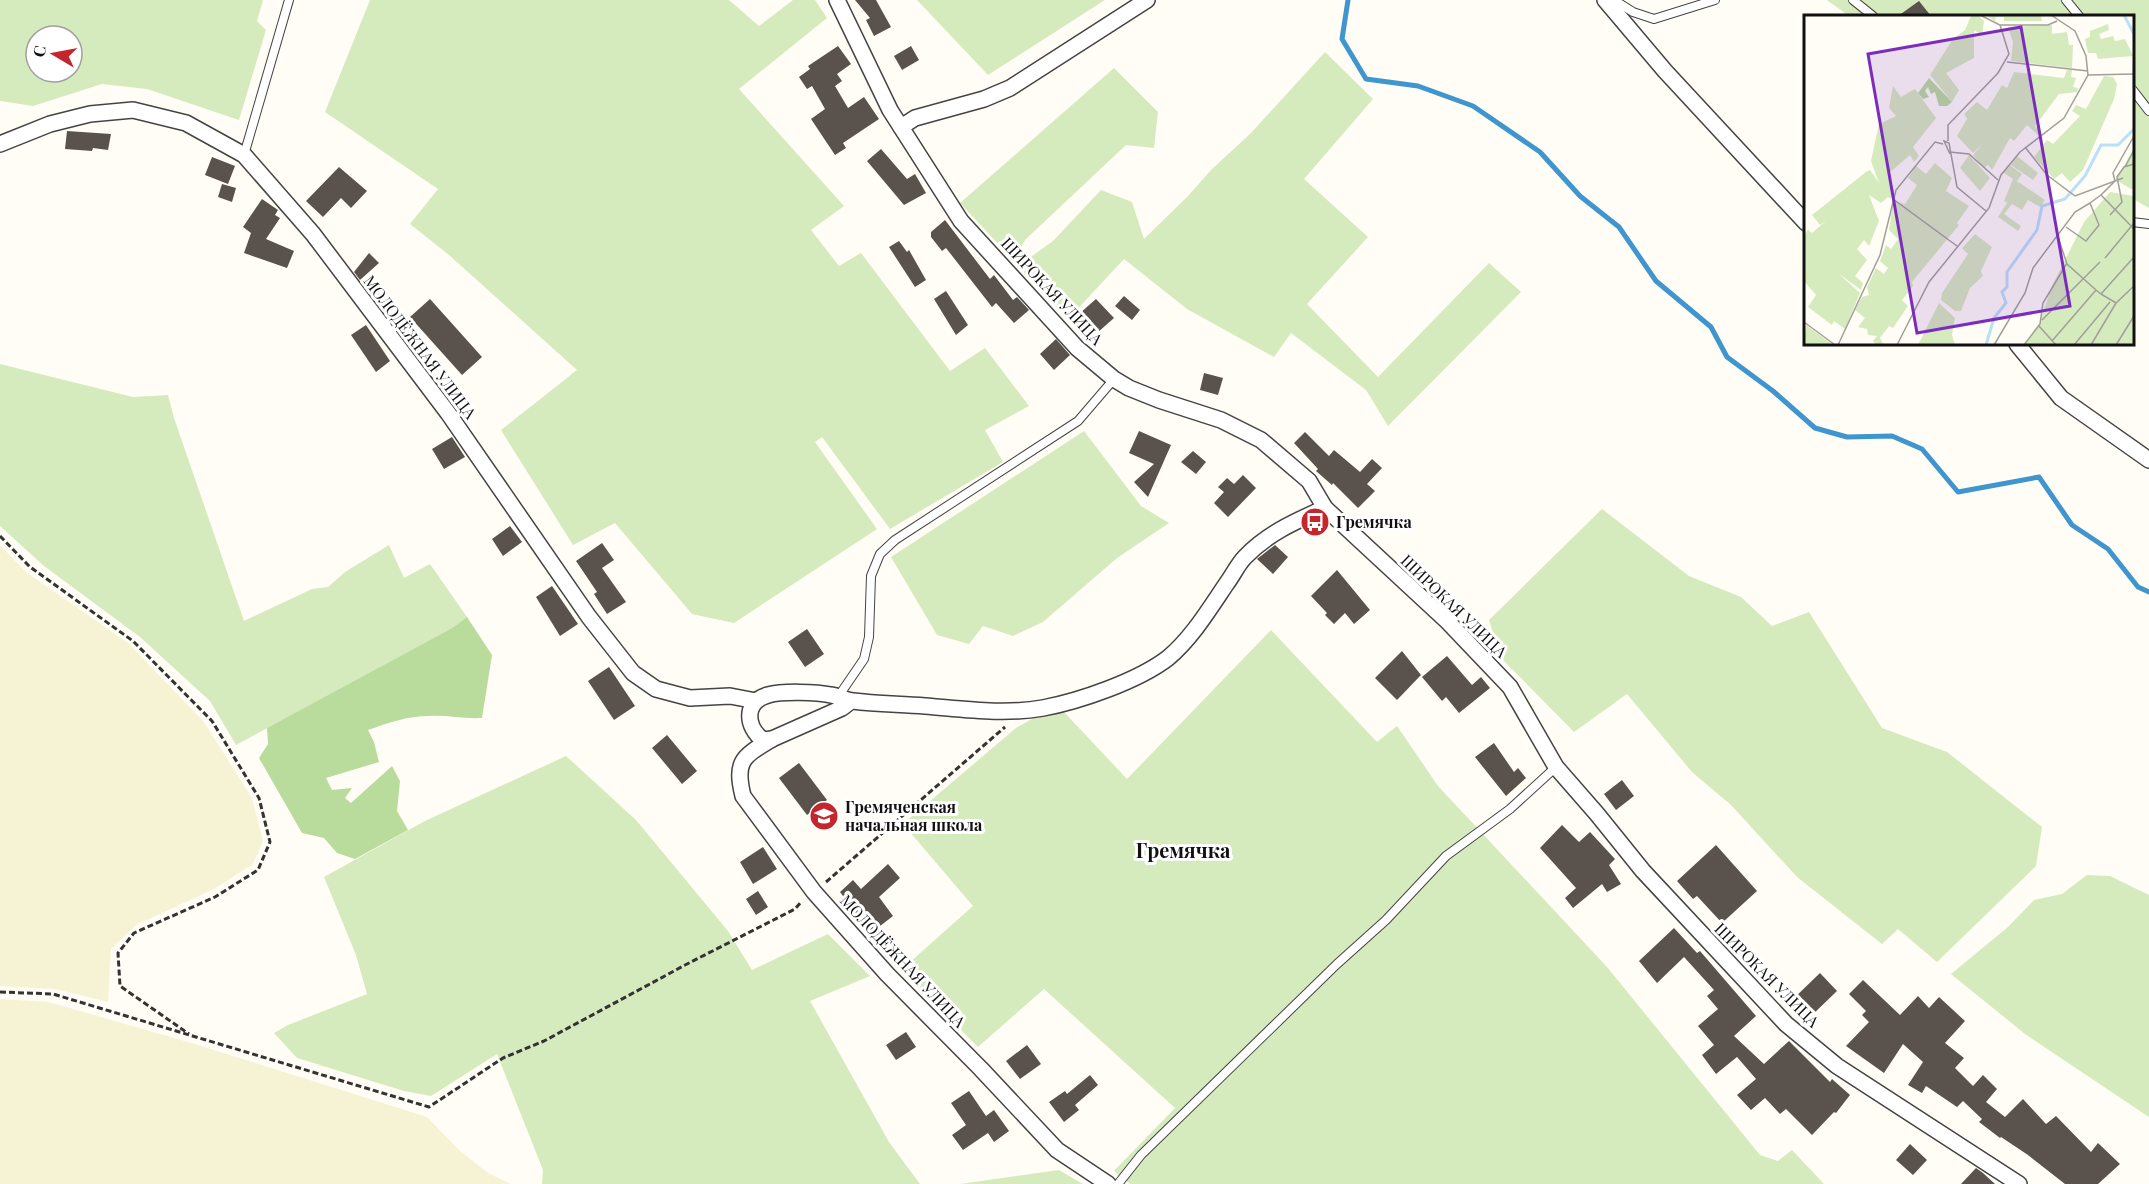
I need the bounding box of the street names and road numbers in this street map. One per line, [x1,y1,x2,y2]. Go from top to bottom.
street label: ШИРОКАЯ УЛИЦА [997,232,1108,350]
street label: МОЛОДЁЖНАЯ УЛИЦА [359,271,482,423]
street label: ШИРОКАЯ УЛИЦА [1397,549,1513,662]
street label: МОЛОДЁЖНАЯ УЛИЦА [836,890,971,1032]
street label: ШИРОКАЯ УЛИЦА [1710,918,1825,1032]

